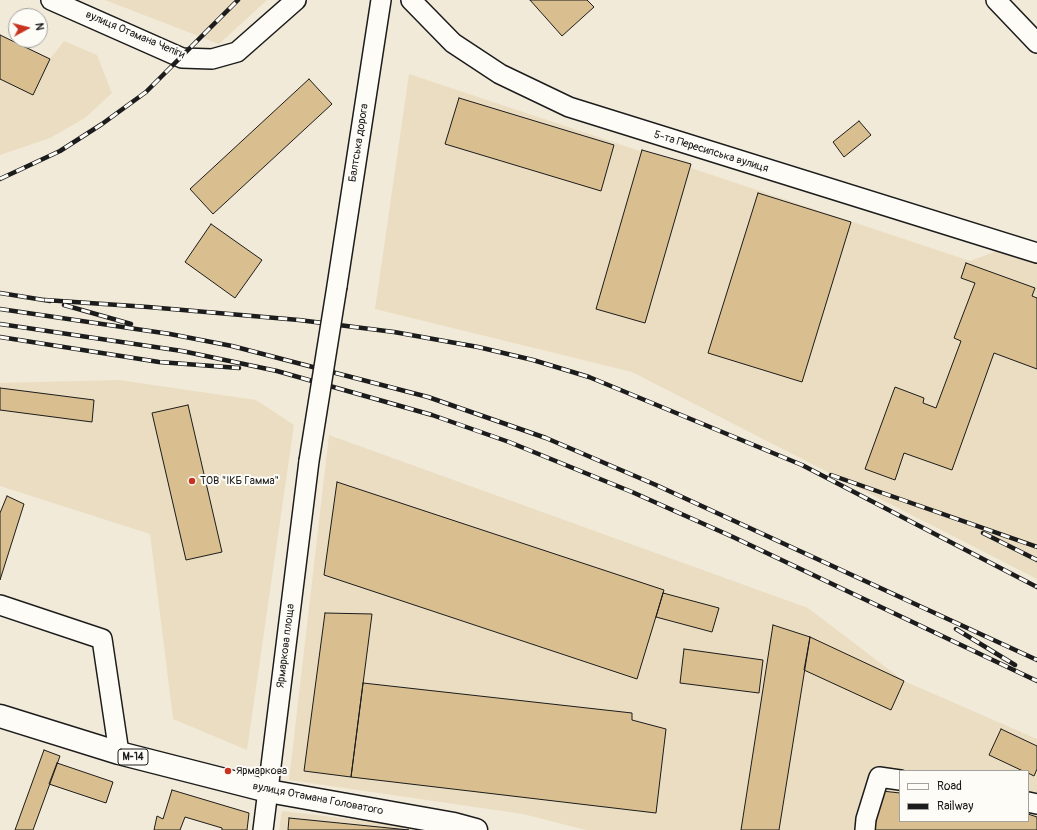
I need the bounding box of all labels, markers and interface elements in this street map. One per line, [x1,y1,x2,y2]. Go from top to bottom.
north arrow [8,8,48,48]
street label: вулиця Отамана Чепіги [83,8,187,62]
text: N [33,22,46,31]
street label: Балтська дорога [346,103,372,183]
street label: 5-та Пересипська вулиця [652,128,770,176]
place label: ТОВ "ІКБ Гамма" [200,474,279,488]
marker: ТОВ "ІКБ Гамма" [187,476,197,486]
street label: Ярмаркова площа [274,603,298,689]
road number: М-14 [118,749,148,765]
place label: Ярмаркова [236,764,287,778]
marker: Ярмаркова [223,766,233,776]
legend [899,770,1029,822]
text: Road [937,779,962,794]
street label: вулиця Отамана Головатого [252,780,384,818]
text: Railway [937,799,973,814]

